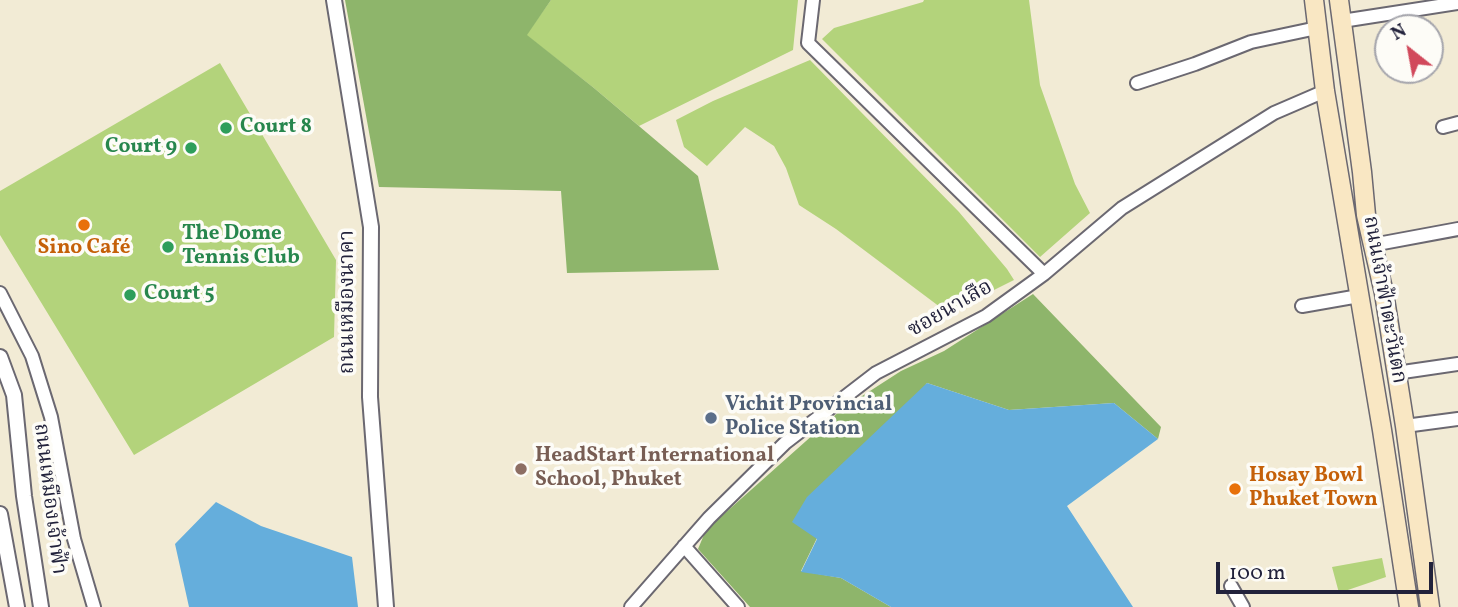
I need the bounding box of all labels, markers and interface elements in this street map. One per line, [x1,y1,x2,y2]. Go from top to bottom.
north arrow [1374,14,1444,84]
text: N [1387,18,1412,47]
place label: Court 8 [240,115,312,141]
marker: Court 8 [218,120,234,136]
place label: Court 9 [105,135,177,161]
marker: Court 9 [183,140,199,156]
street label: ถนนเจ้าฟ้าตะวันตก [1356,214,1410,386]
marker: Sino Café [76,217,92,233]
place label: The Dome Tennis Club [182,222,300,272]
street label: ถนนเหมืองนาคา [336,230,362,374]
place label: Sino Café [38,236,130,262]
marker: The Dome Tennis Club [160,239,176,255]
street label: ซอยนาเสือ [904,276,998,344]
place label: Court 5 [144,282,214,308]
marker: Court 5 [122,287,138,303]
place label: Vichit Provincial Police Station [725,393,892,443]
marker: Vichit Provincial Police Station [703,410,719,426]
street label: ถนนเหมืองเจ้าฟ้า [26,422,70,576]
place label: HeadStart International School, Phuket [535,444,774,494]
marker: HeadStart International School, Phuket [513,461,529,477]
place label: Hosay Bowl Phuket Town [1249,464,1378,514]
marker: Hosay Bowl Phuket Town [1227,481,1243,497]
scale bar [1220,548,1437,592]
text: 100 m [1229,559,1286,588]

